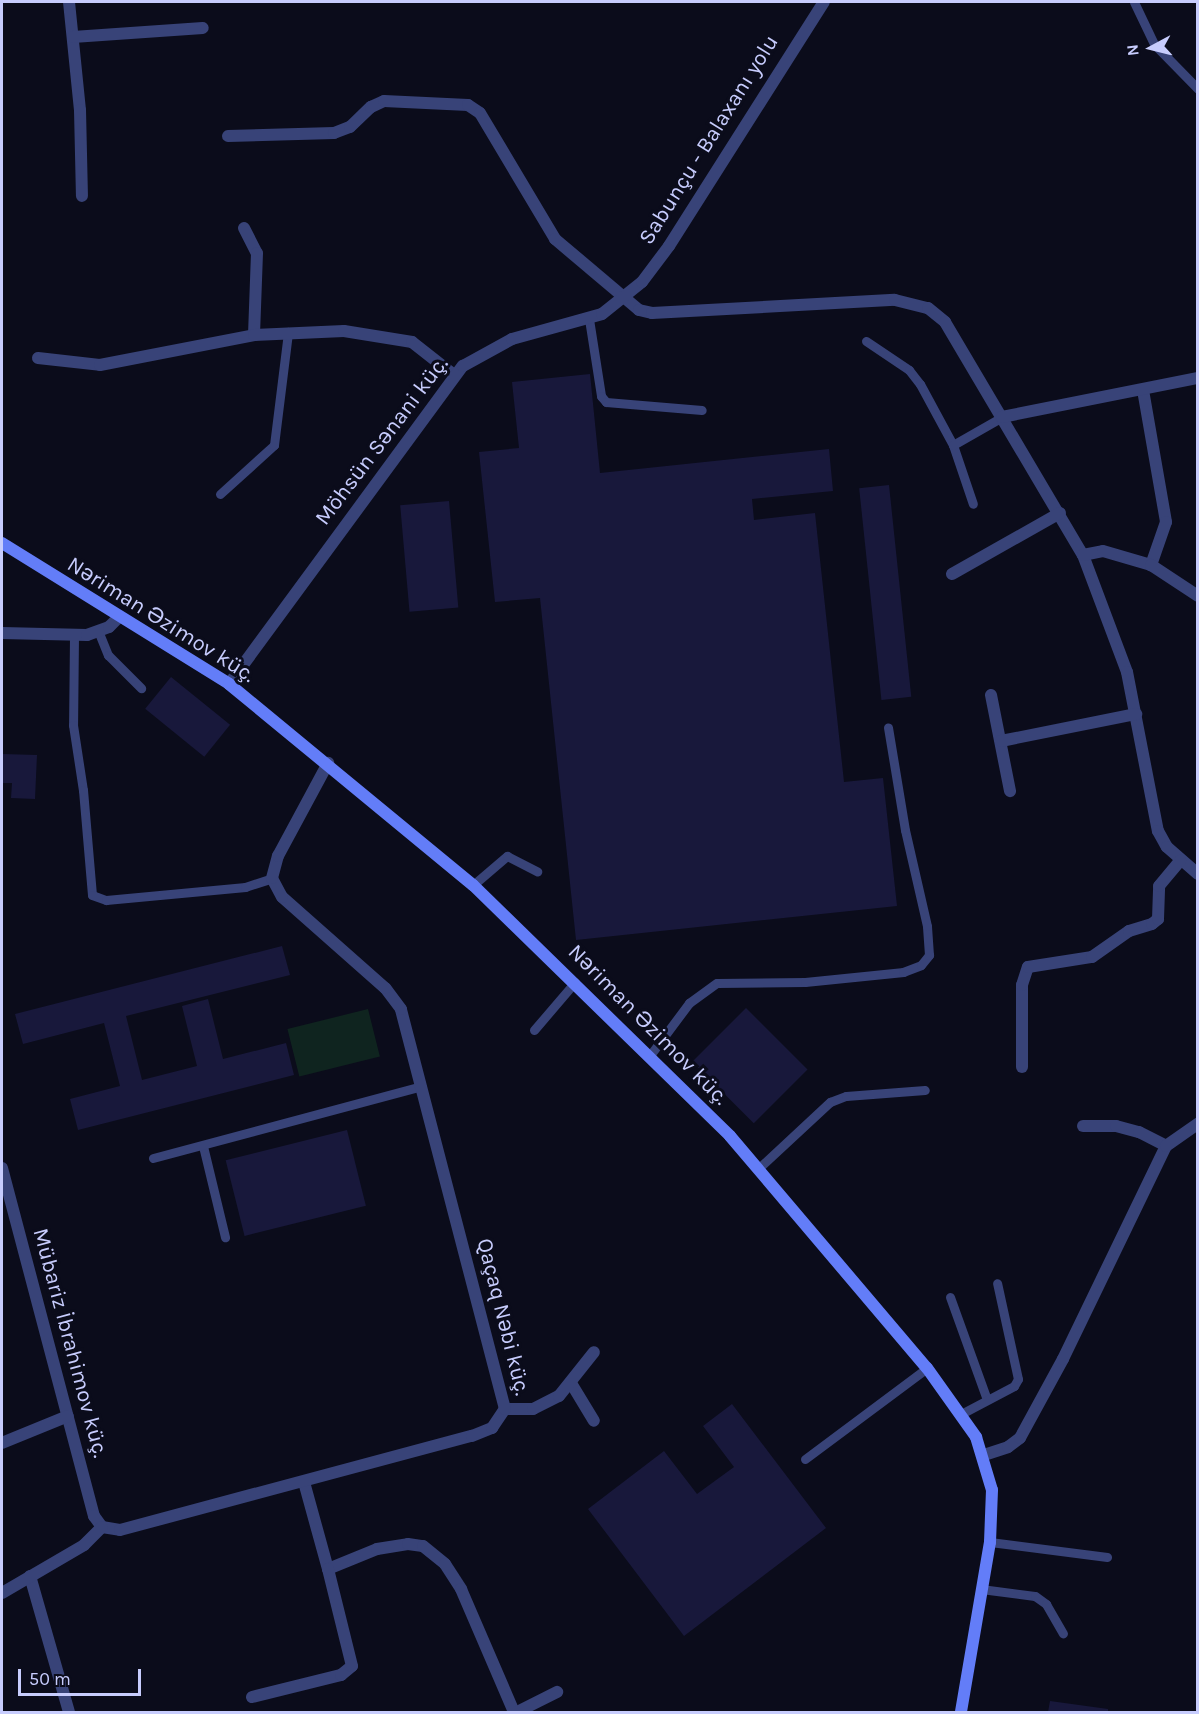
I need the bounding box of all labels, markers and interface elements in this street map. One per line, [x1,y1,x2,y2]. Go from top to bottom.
north arrow [1121,18,1181,78]
street label: Sabunçu - Balaxanı yolu [634,30,784,250]
text: N [1123,43,1143,57]
street label: Möhsün Sənani küç. [310,351,454,531]
street label: Nəriman Əzimov küç. [62,551,260,689]
street label: Nəriman Əzimov küç. [562,939,734,1111]
street label: Mübariz İbrahimov küç. [27,1225,113,1461]
street label: Qaçaq Nəbi küç. [471,1236,535,1398]
scale bar [21,1657,144,1695]
text: 50 m [29,1668,71,1690]

